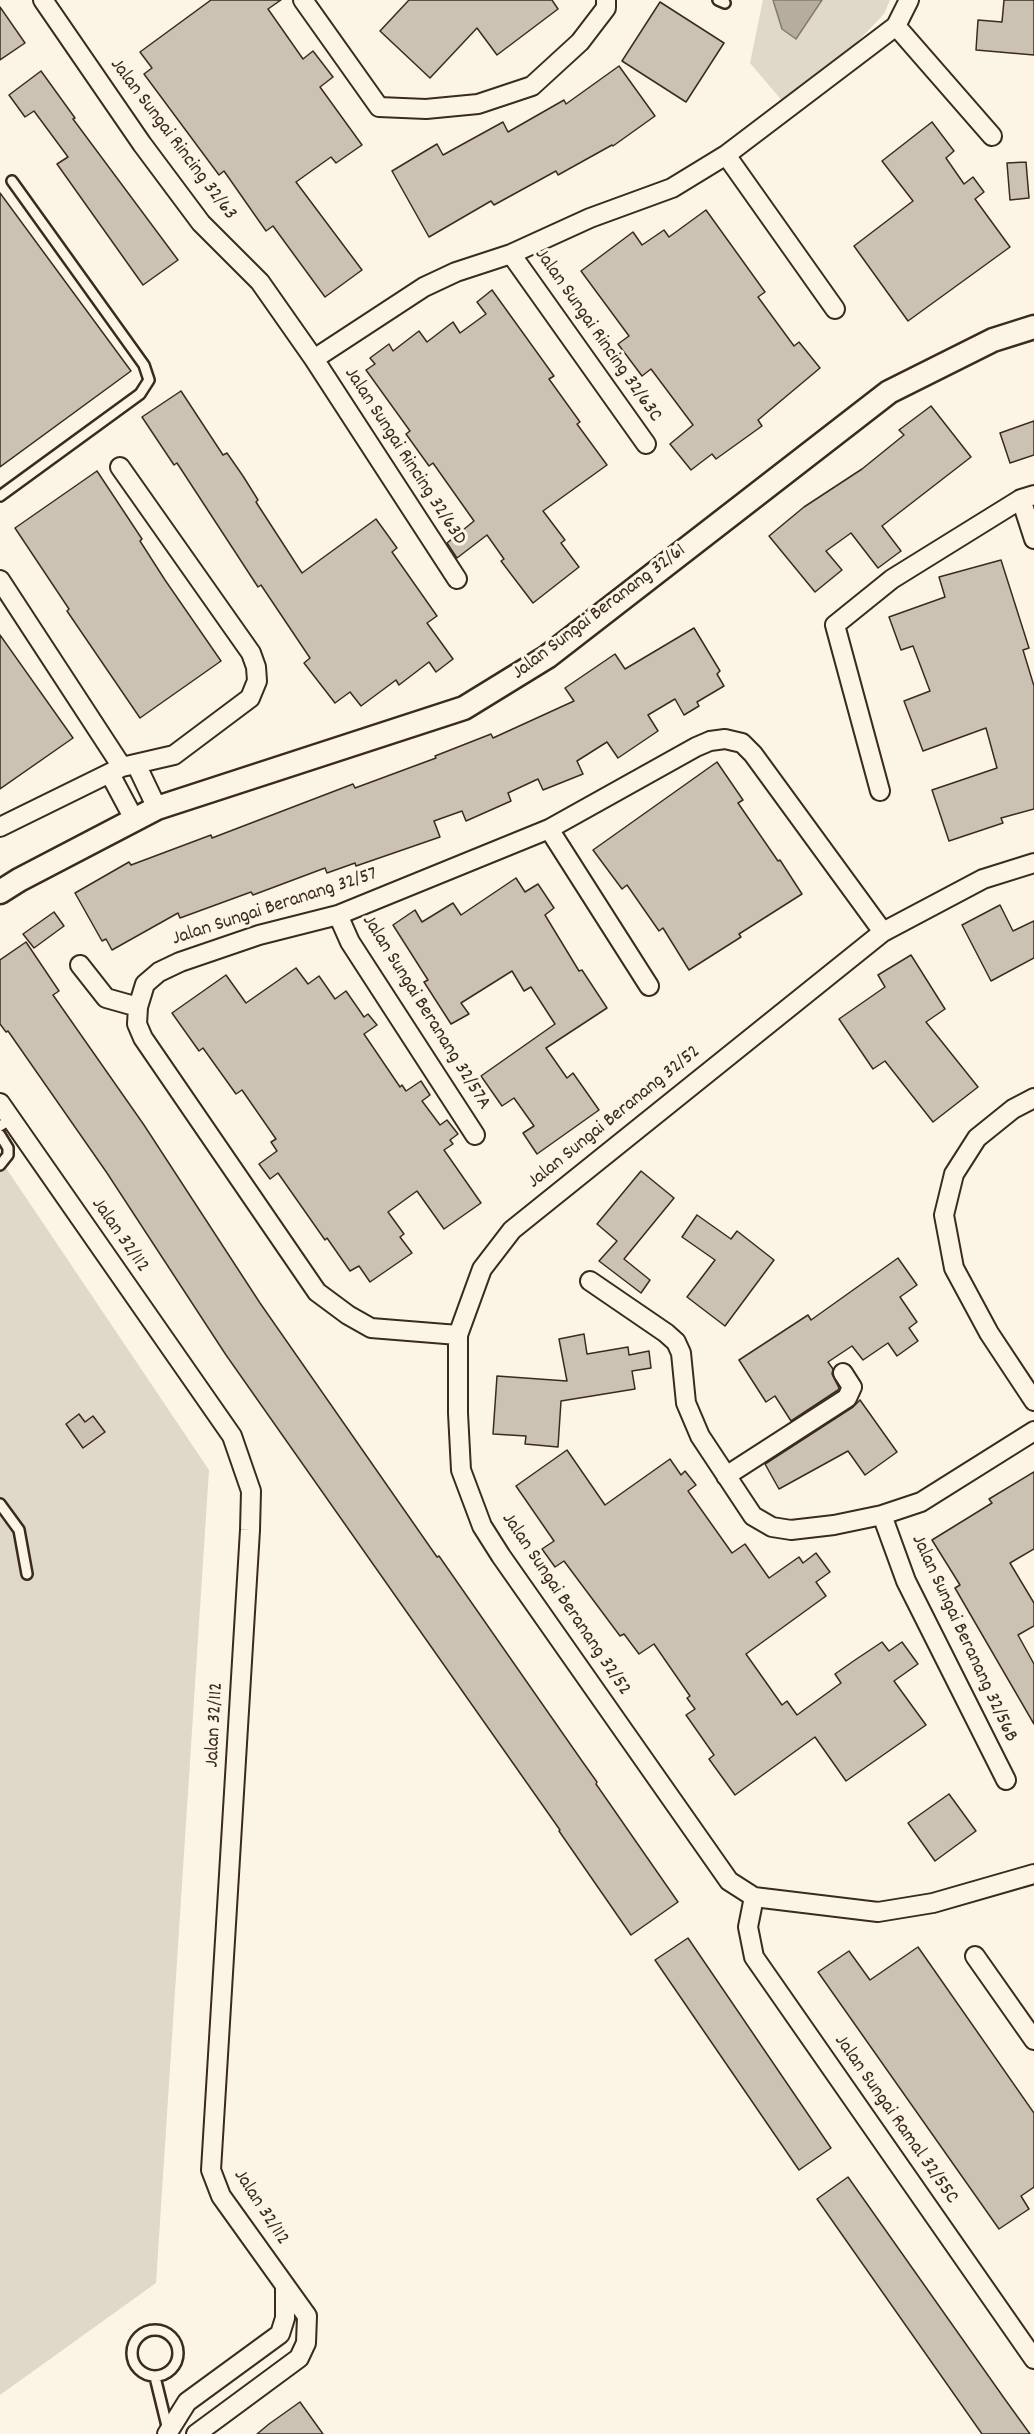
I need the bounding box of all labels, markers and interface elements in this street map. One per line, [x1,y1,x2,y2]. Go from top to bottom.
street label: Jalan Sungai Rincing 32/63 [103,54,241,226]
street label: Jalan Sungai Rincing 32/63C [528,245,666,427]
street label: Jalan Sungai Rincing 32/63D [338,364,470,550]
street label: Jalan Sungai Beranang 32/61 [508,540,692,686]
street label: Jalan Sungai Beranang 32/57 [169,863,381,953]
street label: Jalan Sungai Beranang 32/57A [355,911,495,1115]
street label: Jalan Sungai Beranang 32/52 [524,1041,706,1195]
street label: Jalan 32/112 [85,1194,153,1278]
street label: Jalan Sungai Beranang 32/52 [495,1509,635,1701]
street label: Jalan Sungai Beranang 32/56B [904,1532,1022,1746]
street label: Jalan 32/112 [202,1682,230,1768]
street label: Jalan Sungai Ramal 32/55C [828,2031,962,2209]
street label: Jalan 32/112 [227,2166,293,2250]

